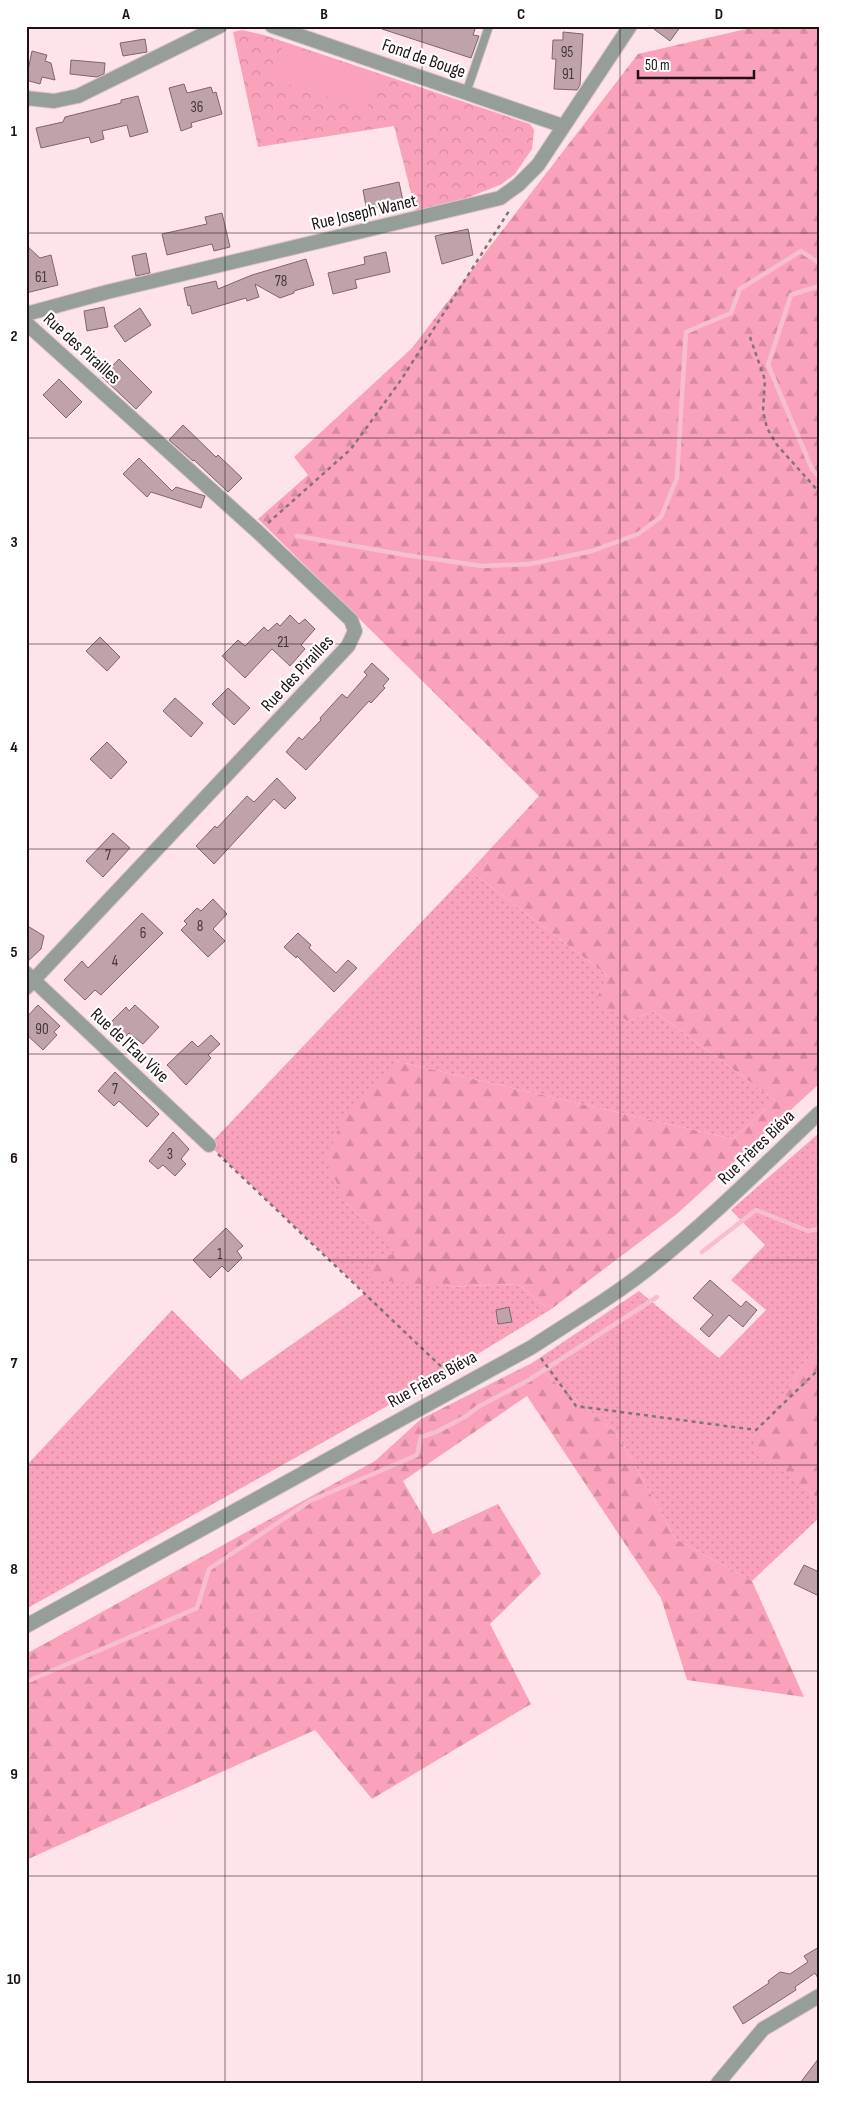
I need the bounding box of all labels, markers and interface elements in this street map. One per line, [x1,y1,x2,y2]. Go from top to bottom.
text: A [121,5,130,24]
text: B [320,5,328,24]
text: C [517,5,525,24]
text: D [715,5,723,24]
street label: Fond de Bouge [379,34,468,83]
house number: 95 [561,43,573,62]
scale bar [638,48,754,80]
text: 50 m [645,56,670,75]
house number: 91 [562,65,575,84]
house number: 36 [191,98,203,117]
text: 1 [11,122,18,141]
street label: Rue Joseph Wanet [309,190,419,235]
house number: 61 [35,268,48,287]
house number: 78 [275,272,287,291]
street label: Rue des Pirailles [39,308,125,388]
text: 2 [10,327,18,346]
text: 3 [10,533,18,552]
street label: Rue des Pirailles [257,631,338,716]
house number: 21 [277,633,289,652]
text: 4 [10,738,18,757]
house number: 7 [105,846,111,865]
house number: 8 [197,917,203,936]
house number: 6 [140,924,146,943]
text: 5 [10,943,18,962]
house number: 4 [112,952,118,971]
street label: Rue de l'Eau Vive [86,1004,173,1087]
house number: 90 [35,1020,49,1039]
house number: 7 [112,1080,118,1099]
street label: Rue Frères Biéva [714,1106,799,1189]
house number: 3 [167,1145,173,1164]
text: 6 [10,1149,18,1168]
house number: 1 [217,1245,223,1264]
street label: Rue Frères Biéva [384,1346,480,1412]
text: 7 [11,1354,18,1373]
text: 8 [10,1560,18,1579]
text: 9 [10,1765,18,1784]
text: 10 [7,1970,21,1989]

